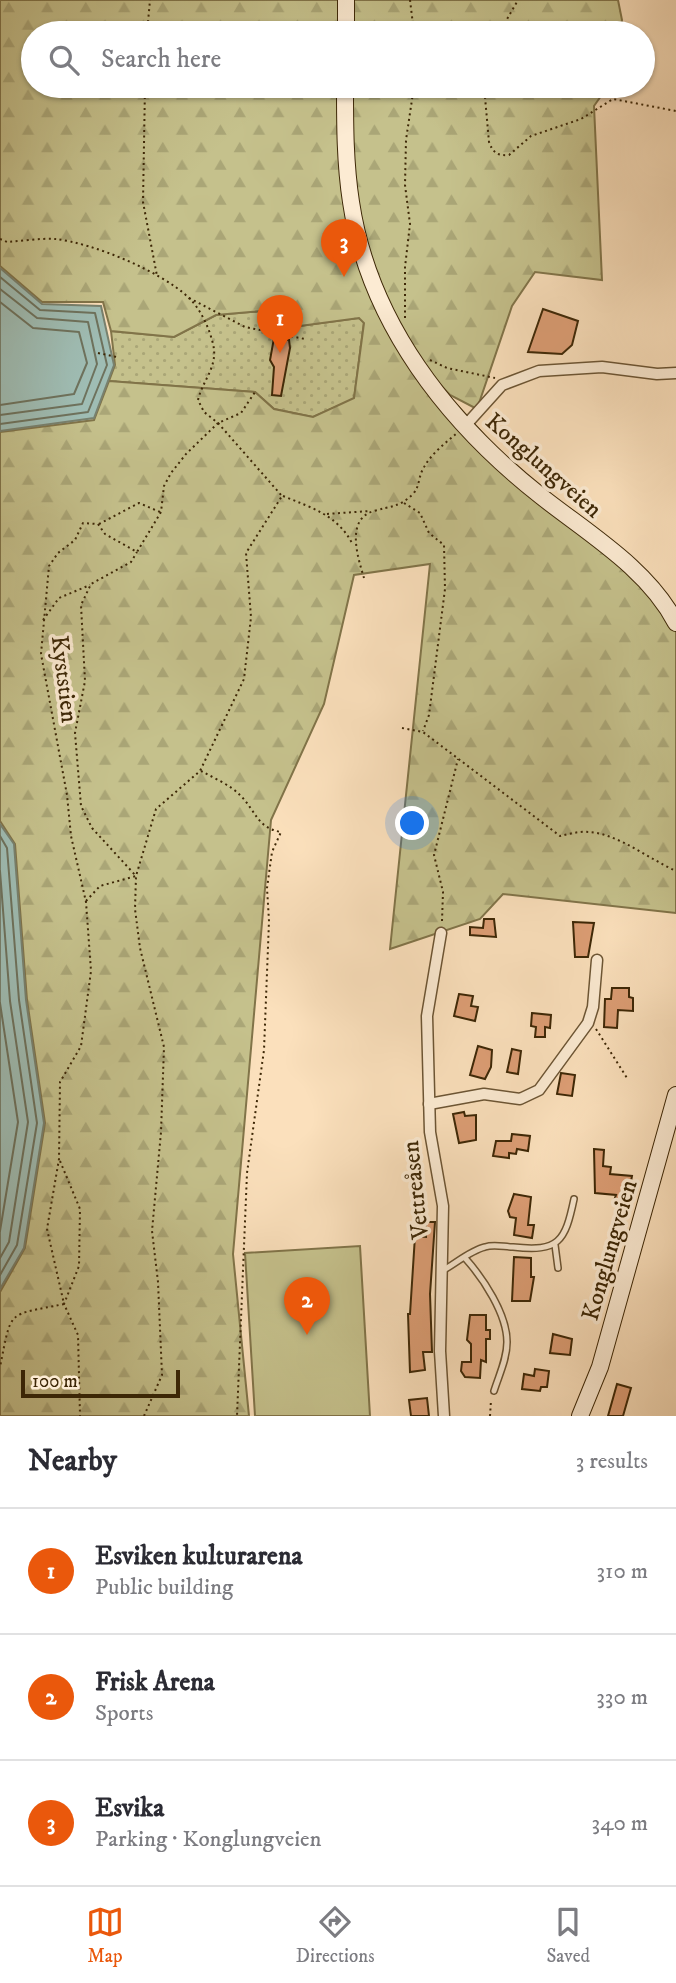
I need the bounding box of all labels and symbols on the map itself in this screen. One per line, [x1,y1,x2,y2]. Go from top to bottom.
pin: 3 [321,219,367,277]
pin: 1 [257,295,303,353]
street label: Konglungveien [479,407,608,525]
street label: Kyststien [44,634,84,725]
your location [395,806,429,840]
street label: Vettreåsen [396,1139,436,1242]
street label: Konglungveien [576,1176,645,1324]
pin: 2 [284,1277,330,1335]
scale bar [21,1367,180,1399]

